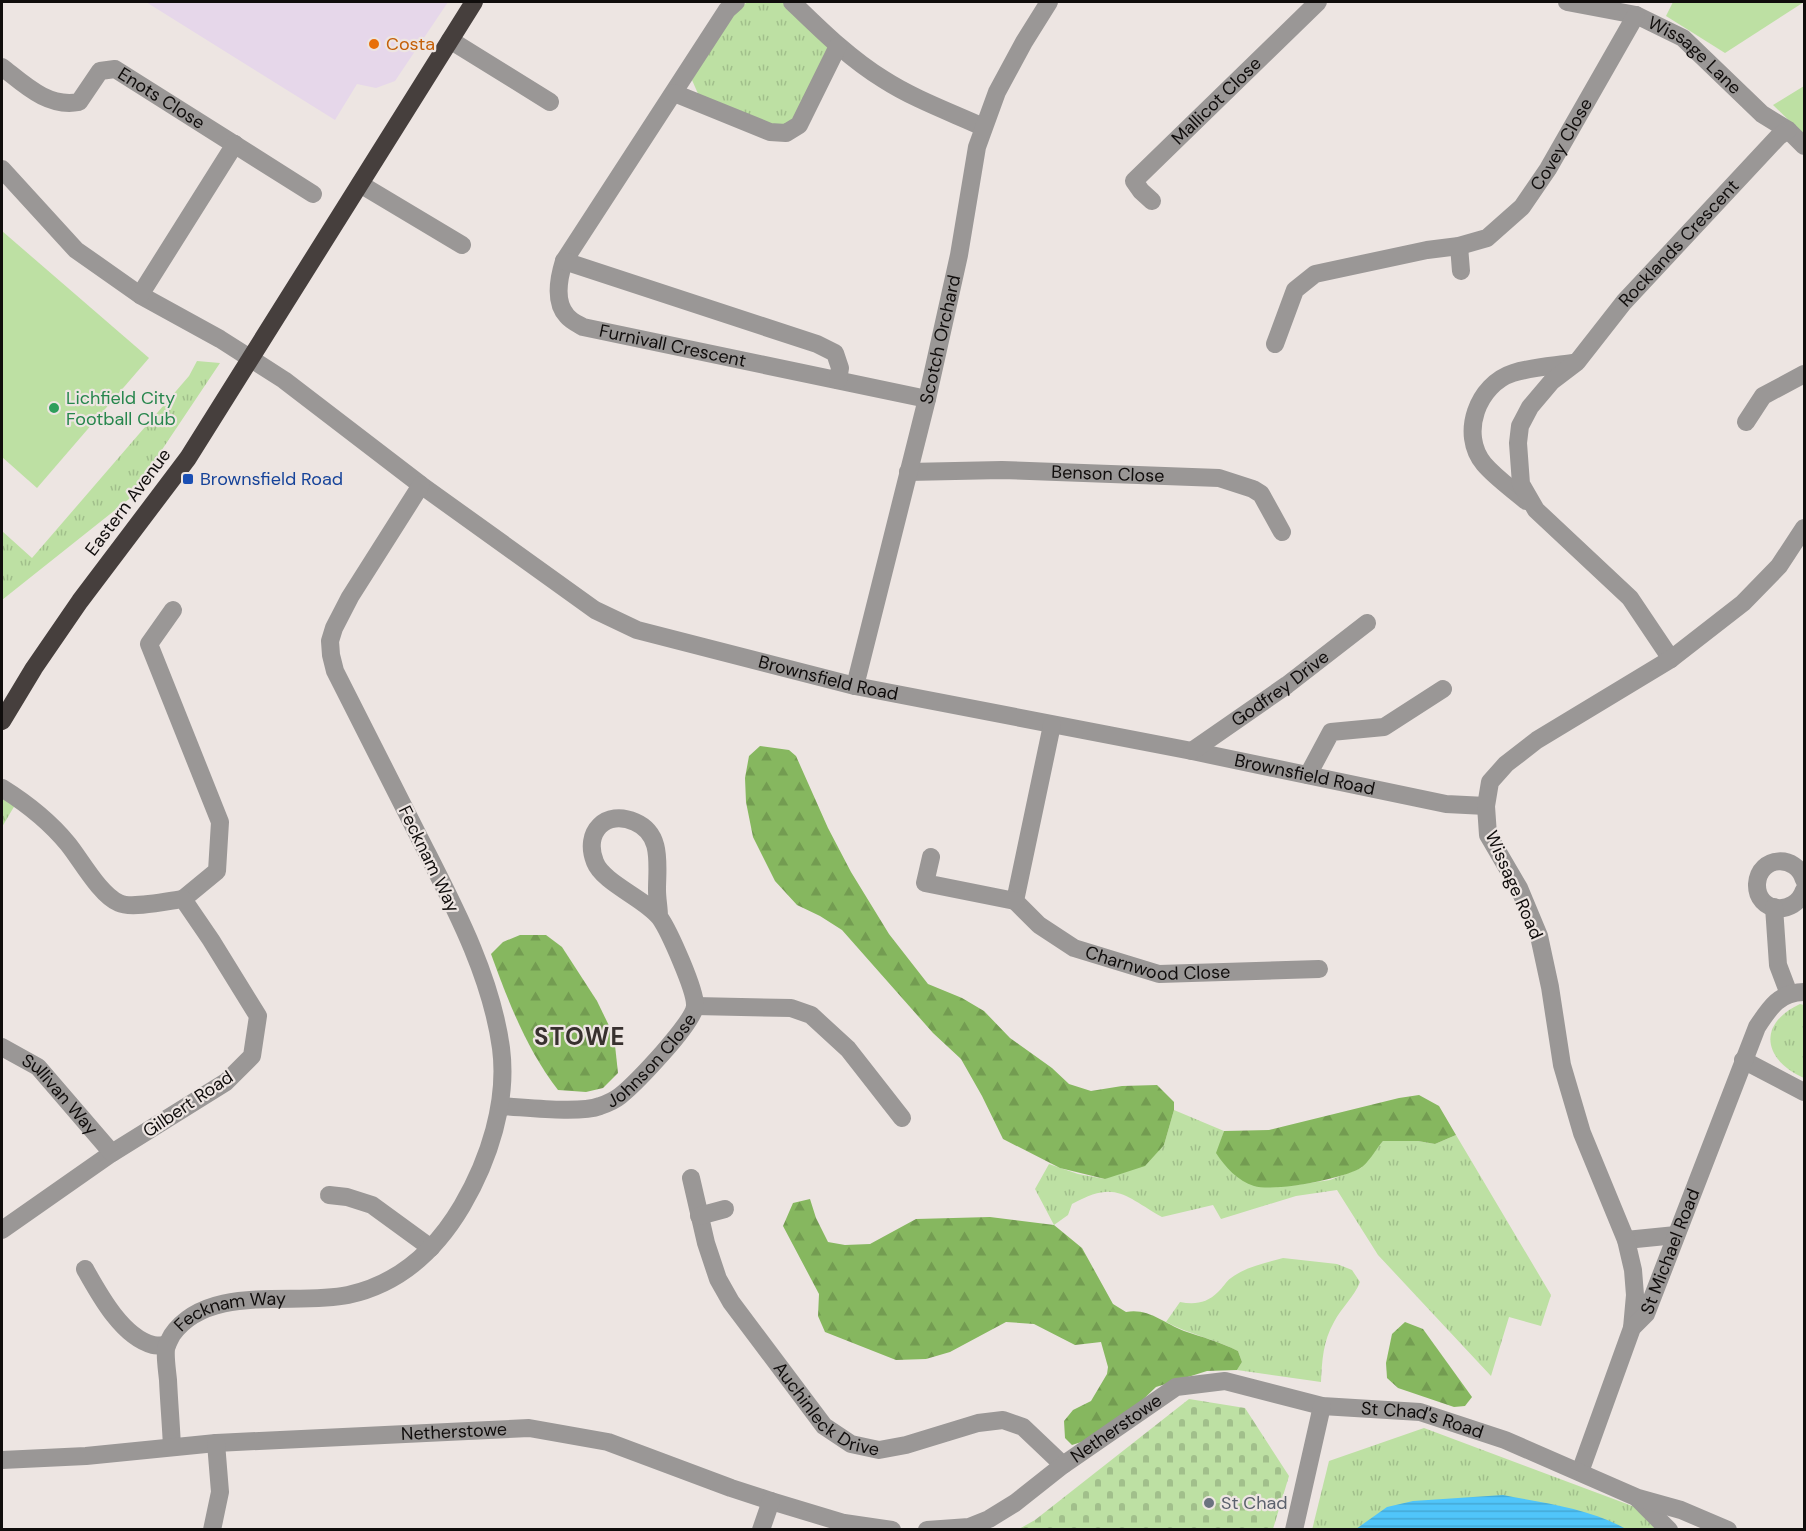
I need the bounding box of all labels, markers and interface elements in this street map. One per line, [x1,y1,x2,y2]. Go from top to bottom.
street label: Wissage Lane [1644,11,1747,100]
place label: Costa [386,32,435,56]
marker: Costa [367,37,381,51]
street label: Mallicot Close [1166,52,1267,150]
street label: Enots Close [113,62,209,135]
street label: Covey Close [1525,94,1598,195]
street label: Rocklands Crescent [1613,174,1744,312]
street label: Scotch Orchard [914,272,966,406]
street label: Furnivall Crescent [597,319,748,373]
place label: Lichfield City Football Club [66,386,176,431]
marker: Lichfield City Football Club [47,401,61,415]
street label: Eastern Avenue [80,443,176,561]
street label: Benson Close [1051,460,1165,488]
place label: Brownsfield Road [200,467,343,491]
marker: Brownsfield Road [181,472,195,486]
street label: Godfrey Drive [1226,645,1334,732]
street label: Brownsfield Road [756,650,900,706]
street label: Brownsfield Road [1232,748,1377,801]
street label: Fecknam Way [393,802,465,916]
street label: Wissage Road [1479,827,1549,943]
street label: Charnwood Close [1082,940,1231,986]
street label: Johnson Close [602,1009,702,1114]
district label: STOWE [534,1021,626,1052]
street label: Sullivan Way [17,1048,103,1140]
street label: Gilbert Road [138,1065,238,1143]
street label: St Michael Road [1635,1185,1705,1318]
street label: Fecknam Way [169,1287,286,1337]
street label: Auchinleck Drive [768,1357,882,1462]
street label: Netherstowe [1066,1388,1167,1468]
street label: St Chad's Road [1360,1396,1487,1444]
street label: Netherstowe [400,1417,508,1446]
place label: St Chad [1221,1491,1288,1515]
marker: St Chad [1202,1496,1216,1510]

